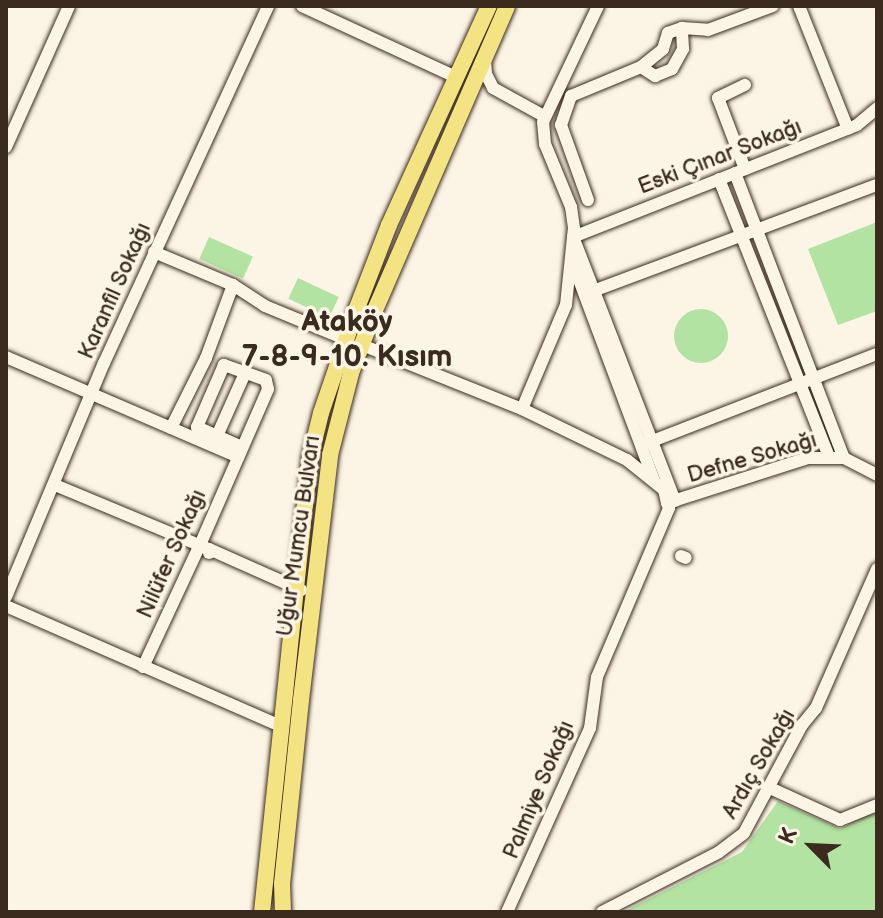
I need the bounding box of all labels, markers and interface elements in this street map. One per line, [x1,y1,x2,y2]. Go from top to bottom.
street label: Eski Çınar Sokağı [634,114,806,200]
street label: Karanfil Sokağı [73,219,157,363]
district label: Ataköy 7-8-9-10. Kısım [242,304,452,374]
street label: Defne Sokağı [684,427,820,489]
street label: Uğur Mumcu Bulvarı [272,434,326,638]
street label: Nilüfer Sokağı [132,485,212,623]
street label: Ardıç Sokağı [717,704,801,824]
street label: Palmiye Sokağı [498,717,580,863]
north arrow [771,806,851,886]
text: K [773,824,804,848]

